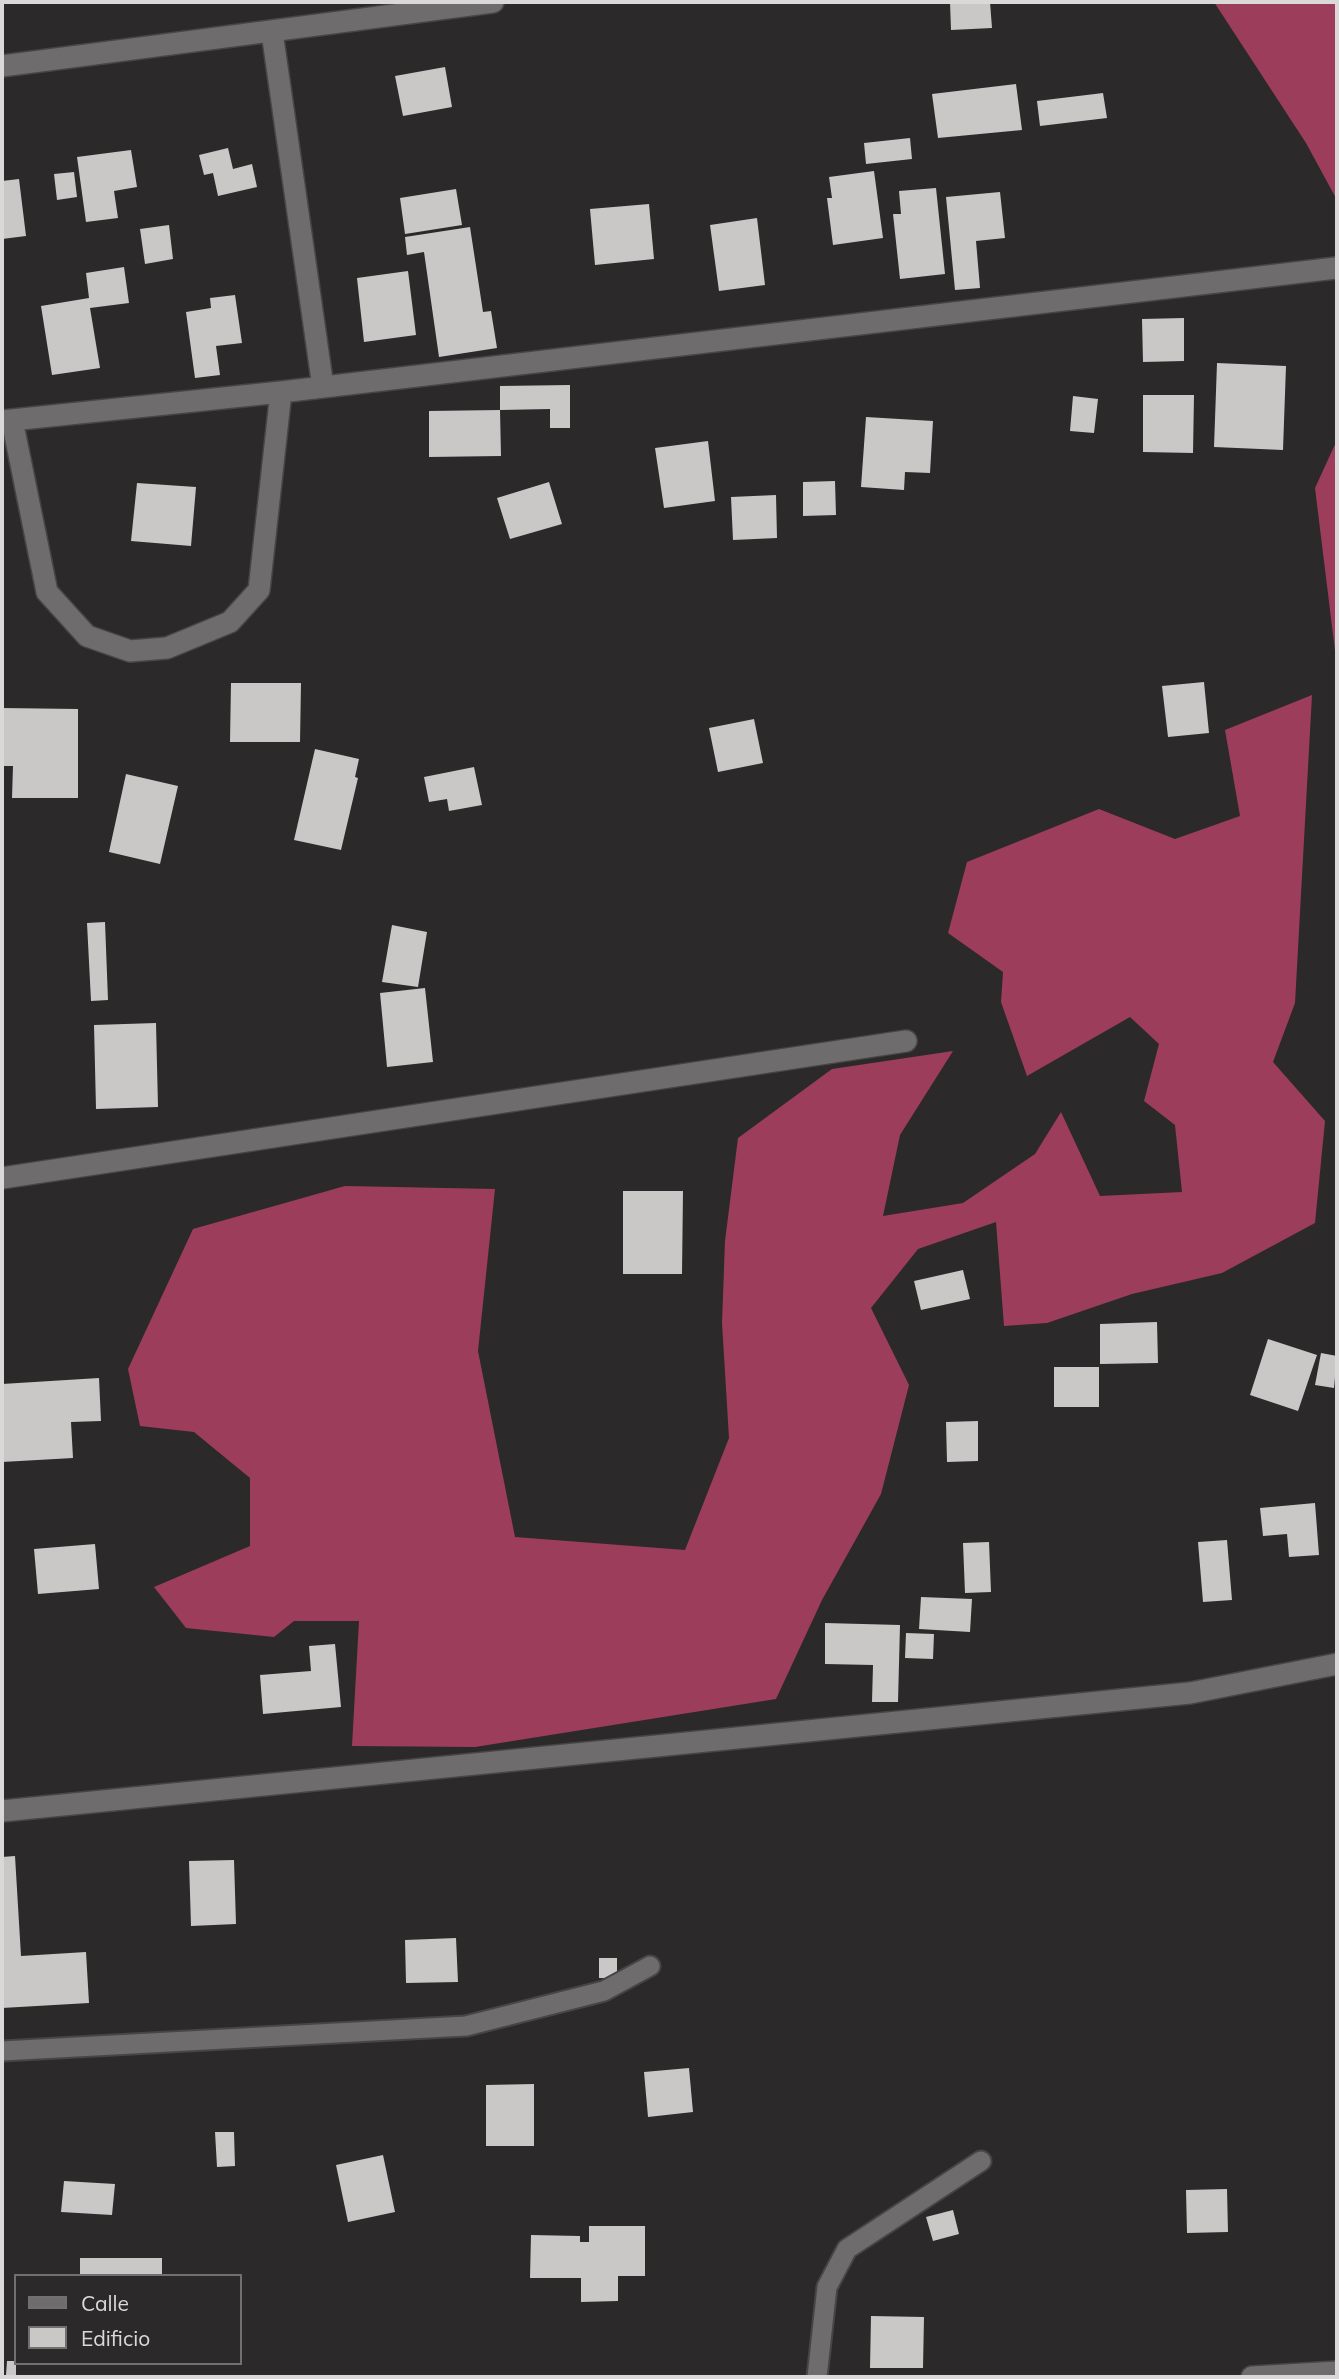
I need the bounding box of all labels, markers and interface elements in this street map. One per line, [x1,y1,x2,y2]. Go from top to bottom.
legend [14,2274,242,2365]
text: Calle [81,2290,129,2316]
text: Edificio [81,2325,150,2351]

